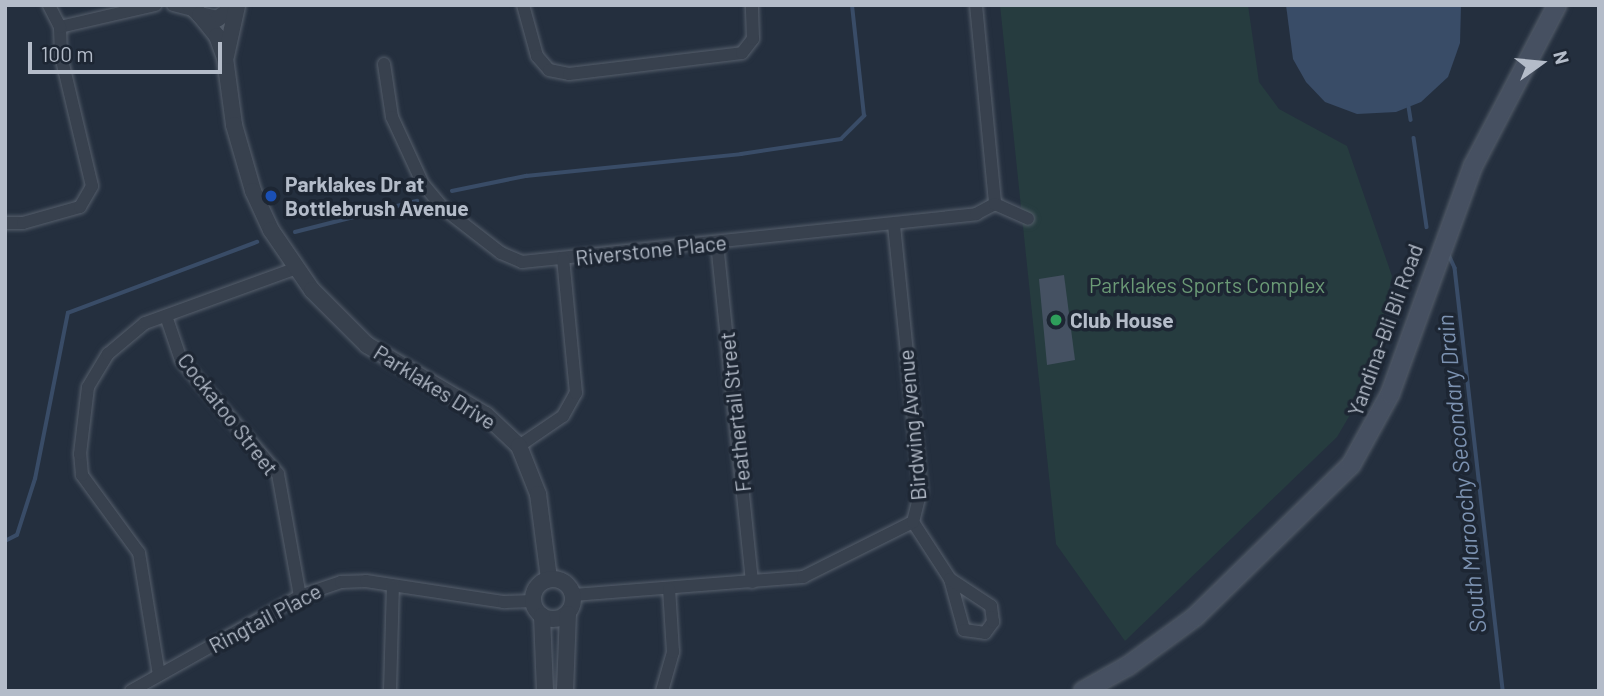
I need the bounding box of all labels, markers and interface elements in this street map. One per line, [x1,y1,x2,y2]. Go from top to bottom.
scale bar [32,28,226,72]
north arrow [1506,28,1576,98]
text: 100 m [41,41,94,66]
text: N [1549,48,1575,67]
place label: Parklakes Dr at Bottlebrush Avenue [285,171,469,221]
marker: Parklakes Dr at Bottlebrush Avenue [263,188,279,204]
street label: Riverstone Place [574,230,728,270]
street label: Yandina-Bli Bli Road [1342,240,1428,420]
park label: Parklakes Sports Complex [1089,272,1325,298]
place label: Club House [1070,307,1174,333]
marker: Club House [1048,312,1064,328]
water label: South Maroochy Secondary Drain [1431,313,1491,635]
street label: Feathertail Street [714,331,756,493]
street label: Parklakes Drive [369,339,501,435]
street label: Cockatoo Street [173,348,283,480]
street label: Birdwing Avenue [893,348,931,502]
street label: Ringtail Place [205,578,325,658]

